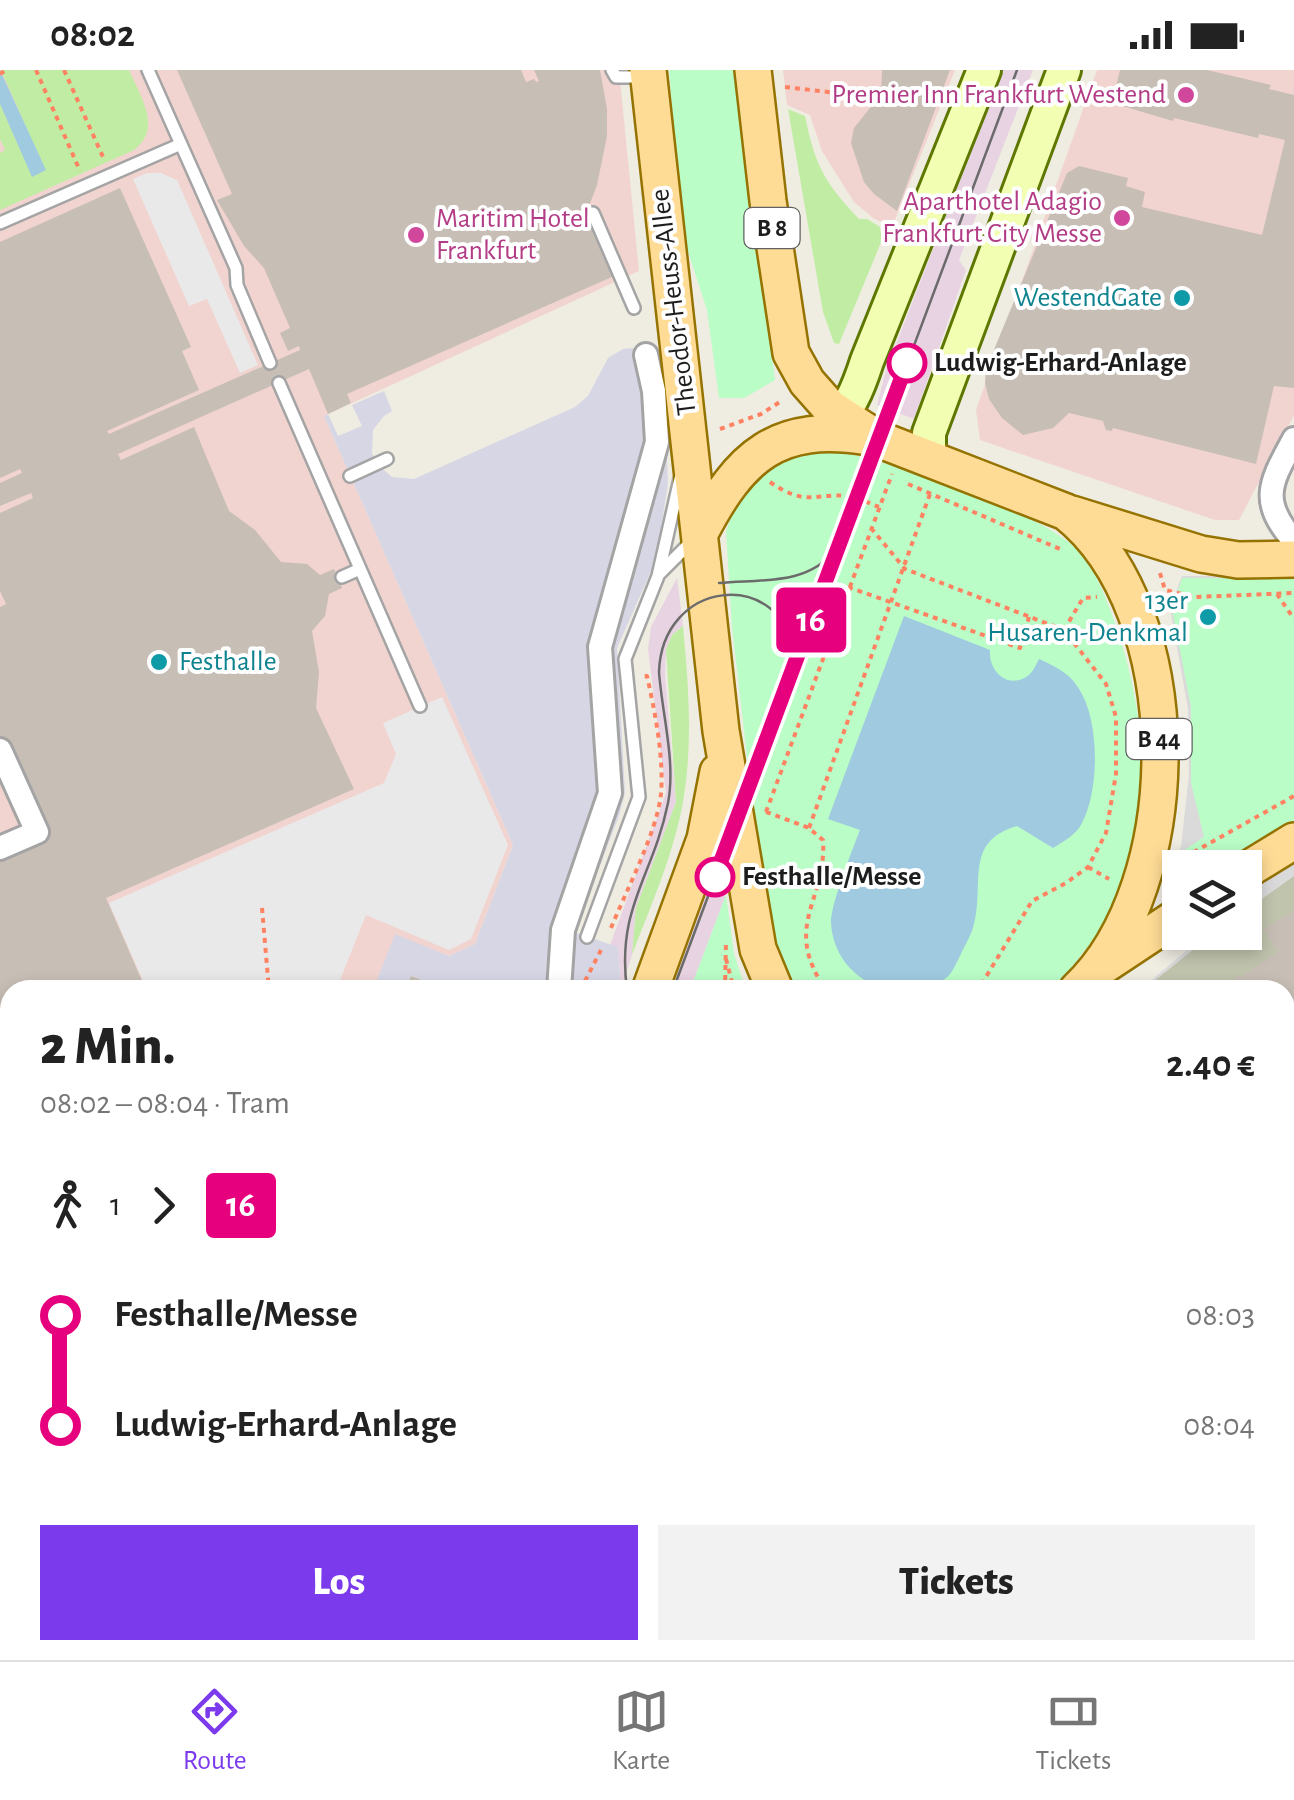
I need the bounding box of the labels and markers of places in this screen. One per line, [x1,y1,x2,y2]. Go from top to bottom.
place label: Premier Inn Frankfurt Westend [831,81,1166,109]
marker: Premier Inn Frankfurt Westend [1175,84,1197,106]
place label: Aparthotel Adagio Frankfurt City Messe [882,188,1102,248]
place label: Maritim Hotel Frankfurt [436,205,590,265]
marker: Aparthotel Adagio Frankfurt City Messe [1111,207,1133,229]
marker: Maritim Hotel Frankfurt [405,224,427,246]
place label: WestendGate [1014,284,1162,312]
marker: WestendGate [1171,287,1193,309]
marker: Ludwig-Erhard-Anlage [888,344,926,382]
place label: Ludwig-Erhard-Anlage [934,349,1187,377]
place label: 13er Husaren-Denkmal [987,587,1188,647]
marker: 13er Husaren-Denkmal [1197,606,1219,628]
place label: Festhalle [179,648,277,676]
marker: Festhalle [148,651,170,673]
marker: Festhalle/Messe [696,858,734,896]
place label: Festhalle/Messe [742,863,922,891]

